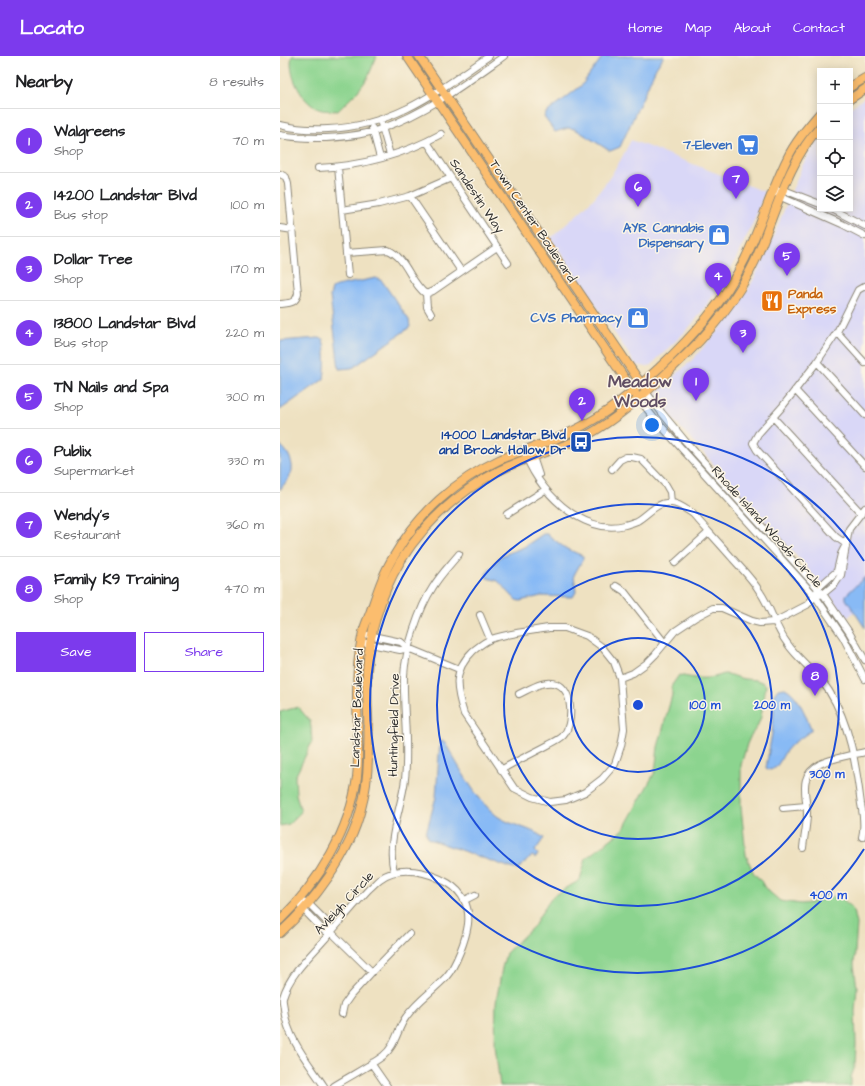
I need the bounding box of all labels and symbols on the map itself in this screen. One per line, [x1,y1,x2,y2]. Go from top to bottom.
supermarket icon: 7-Eleven [735,132,761,158]
place label: 7-Eleven [682,136,732,154]
street label: Sandestin Way [444,155,509,237]
street label: Town Center Boulevard [485,156,581,286]
pin: 7 [723,166,749,199]
pin: 6 [625,174,651,207]
place label: AYR Cannabis Dispensary [623,219,705,253]
shop icon: AYR Cannabis Dispensary [706,222,732,248]
pin: 5 [774,243,800,276]
pin: 4 [705,263,731,296]
place label: Panda Express [788,285,837,319]
restaurant icon: Panda Express [759,288,785,314]
shop icon: CVS Pharmacy [625,305,651,331]
place label: CVS Pharmacy [530,309,623,328]
pin: 3 [730,320,756,353]
pin: 1 [683,368,709,401]
district label: Meadow Woods [608,370,672,414]
pin: 2 [569,388,595,421]
your location [642,415,662,435]
place label: 14000 Landstar Blvd and Brook Hollow Dr [438,426,567,459]
bus stop icon: 14000 Landstar Blvd and Brook Hollow Dr [568,429,594,455]
street label: Rhode Island Woods Circle [707,462,827,592]
street label: Landstar Boulevard [346,648,368,768]
pin: 8 [802,663,828,696]
street label: Huntingfield Drive [384,673,405,777]
text: 100 m [690,697,721,714]
text: 200 m [753,697,791,714]
centre of rings [631,698,645,712]
text: 300 m [808,766,845,783]
street label: Avleigh Circle [310,868,379,939]
text: 400 m [809,887,847,904]

